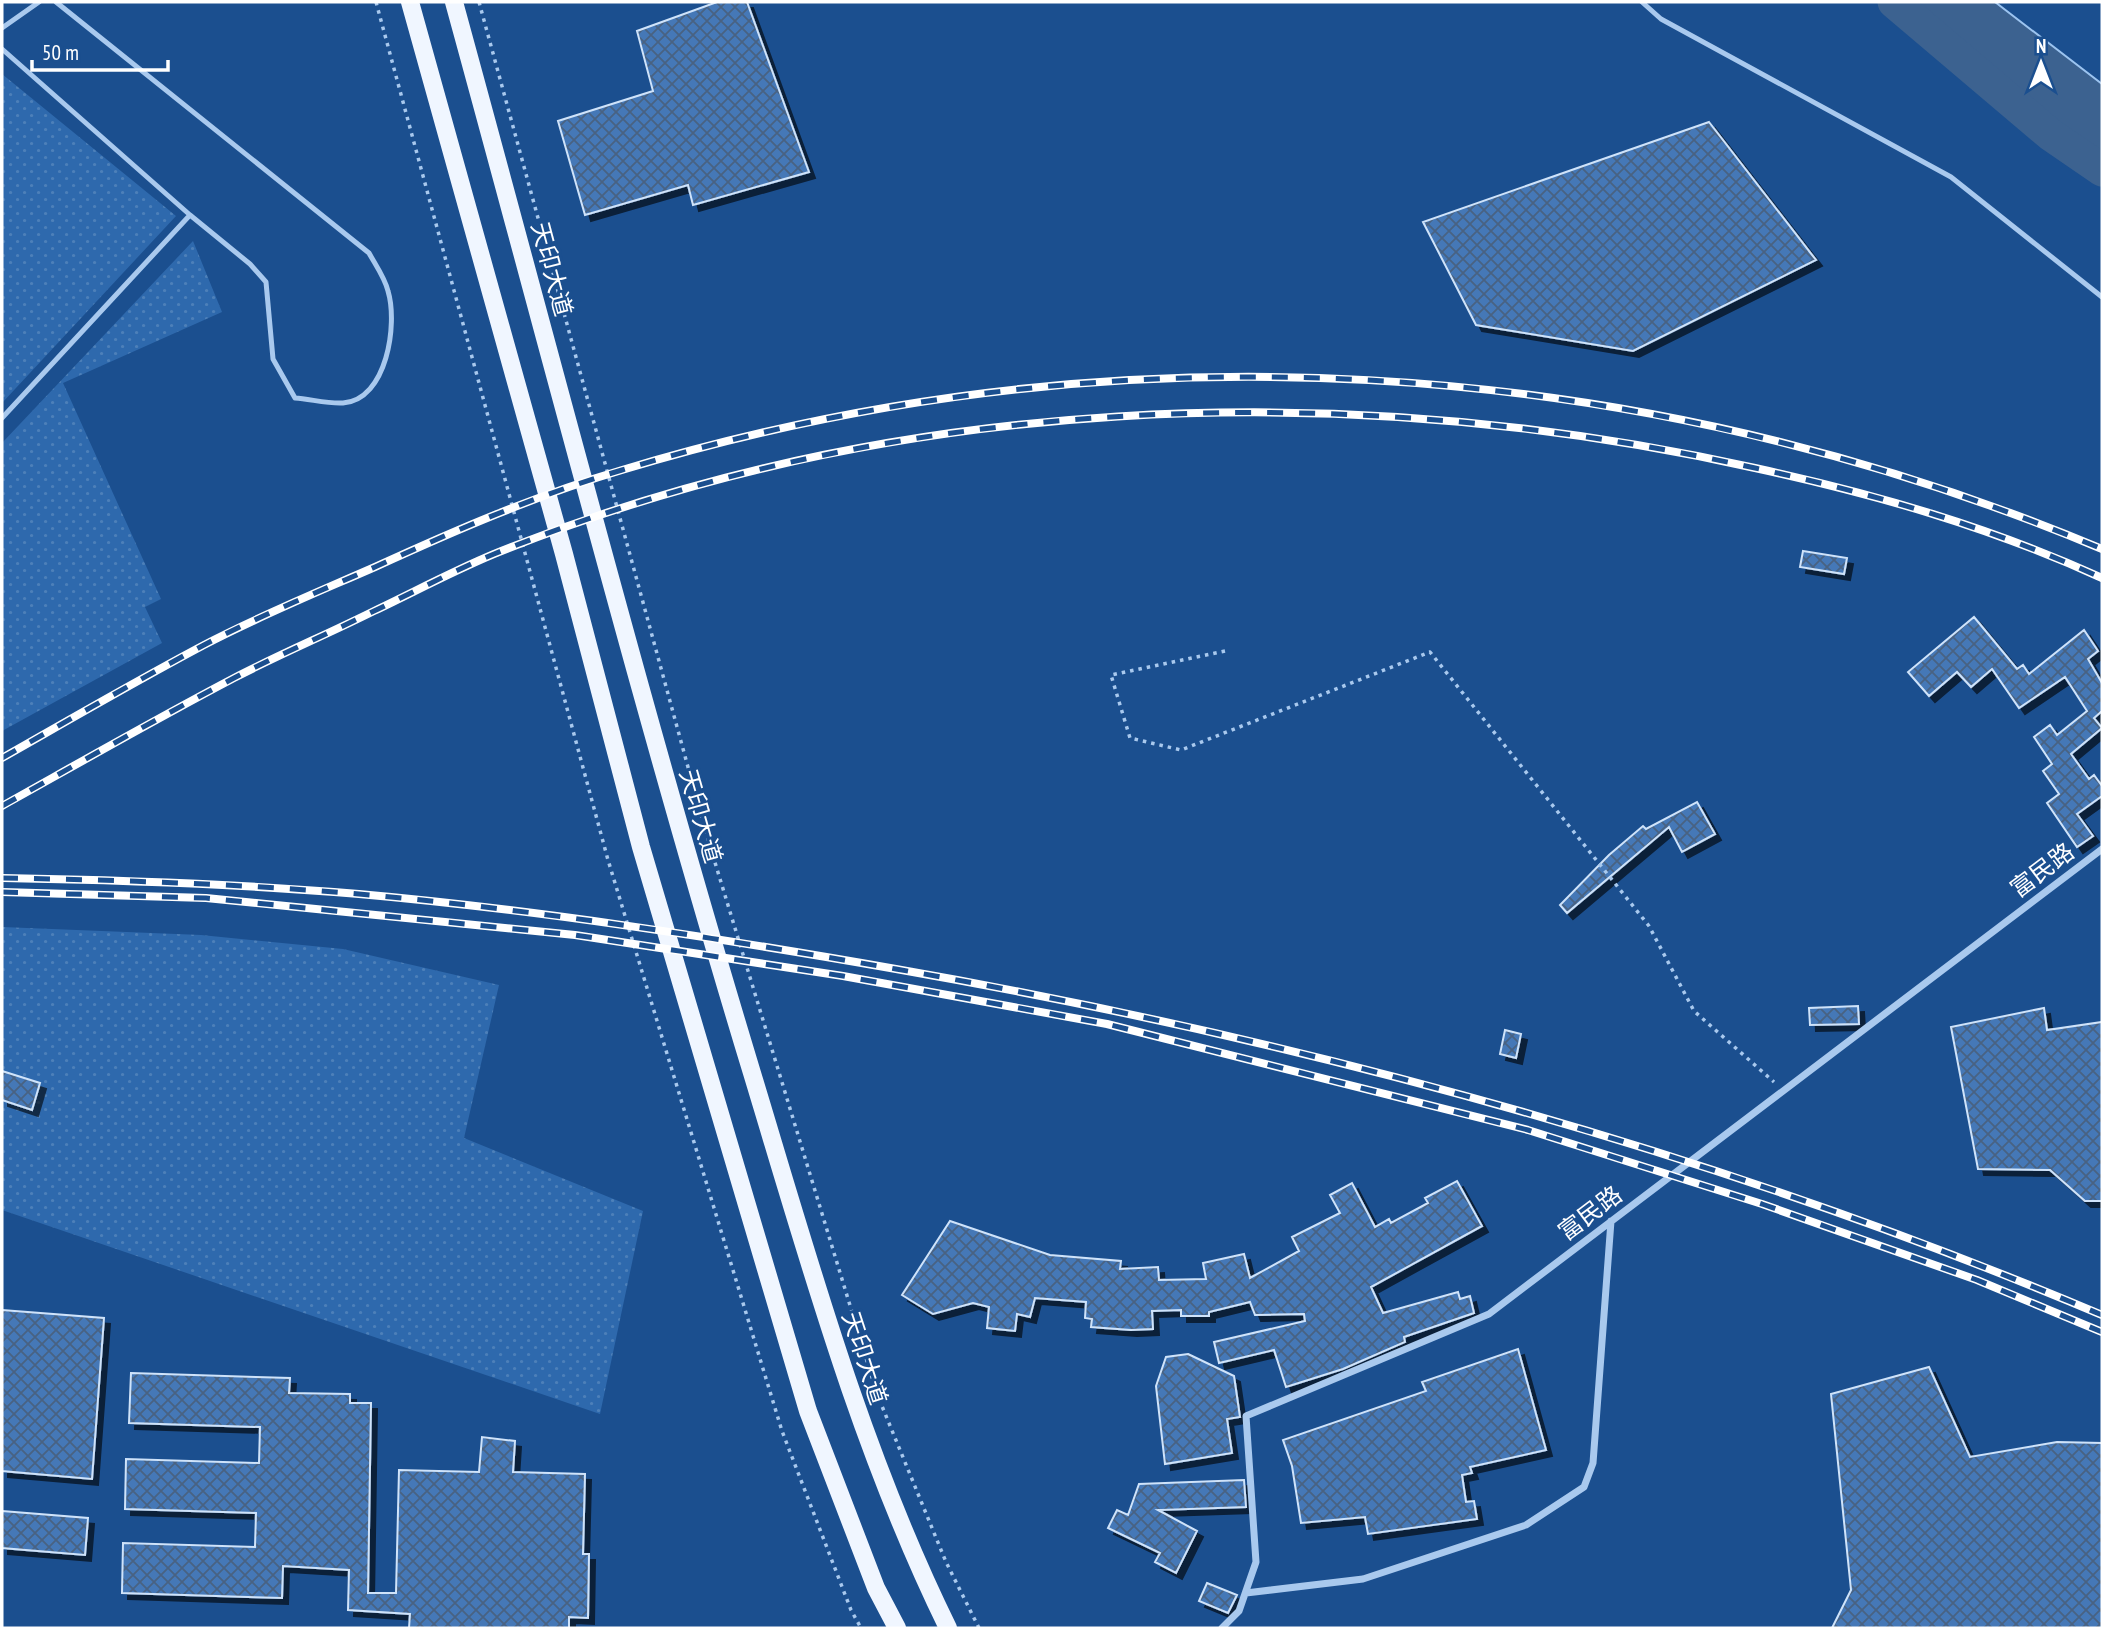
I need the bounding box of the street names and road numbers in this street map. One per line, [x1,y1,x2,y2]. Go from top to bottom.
street label: 天印大道 [525,219,579,319]
street label: 天印大道 [673,766,729,866]
street label: 富民路 [2004,836,2080,904]
street label: 富民路 [1552,1179,1628,1247]
street label: 天印大道 [835,1308,895,1408]

